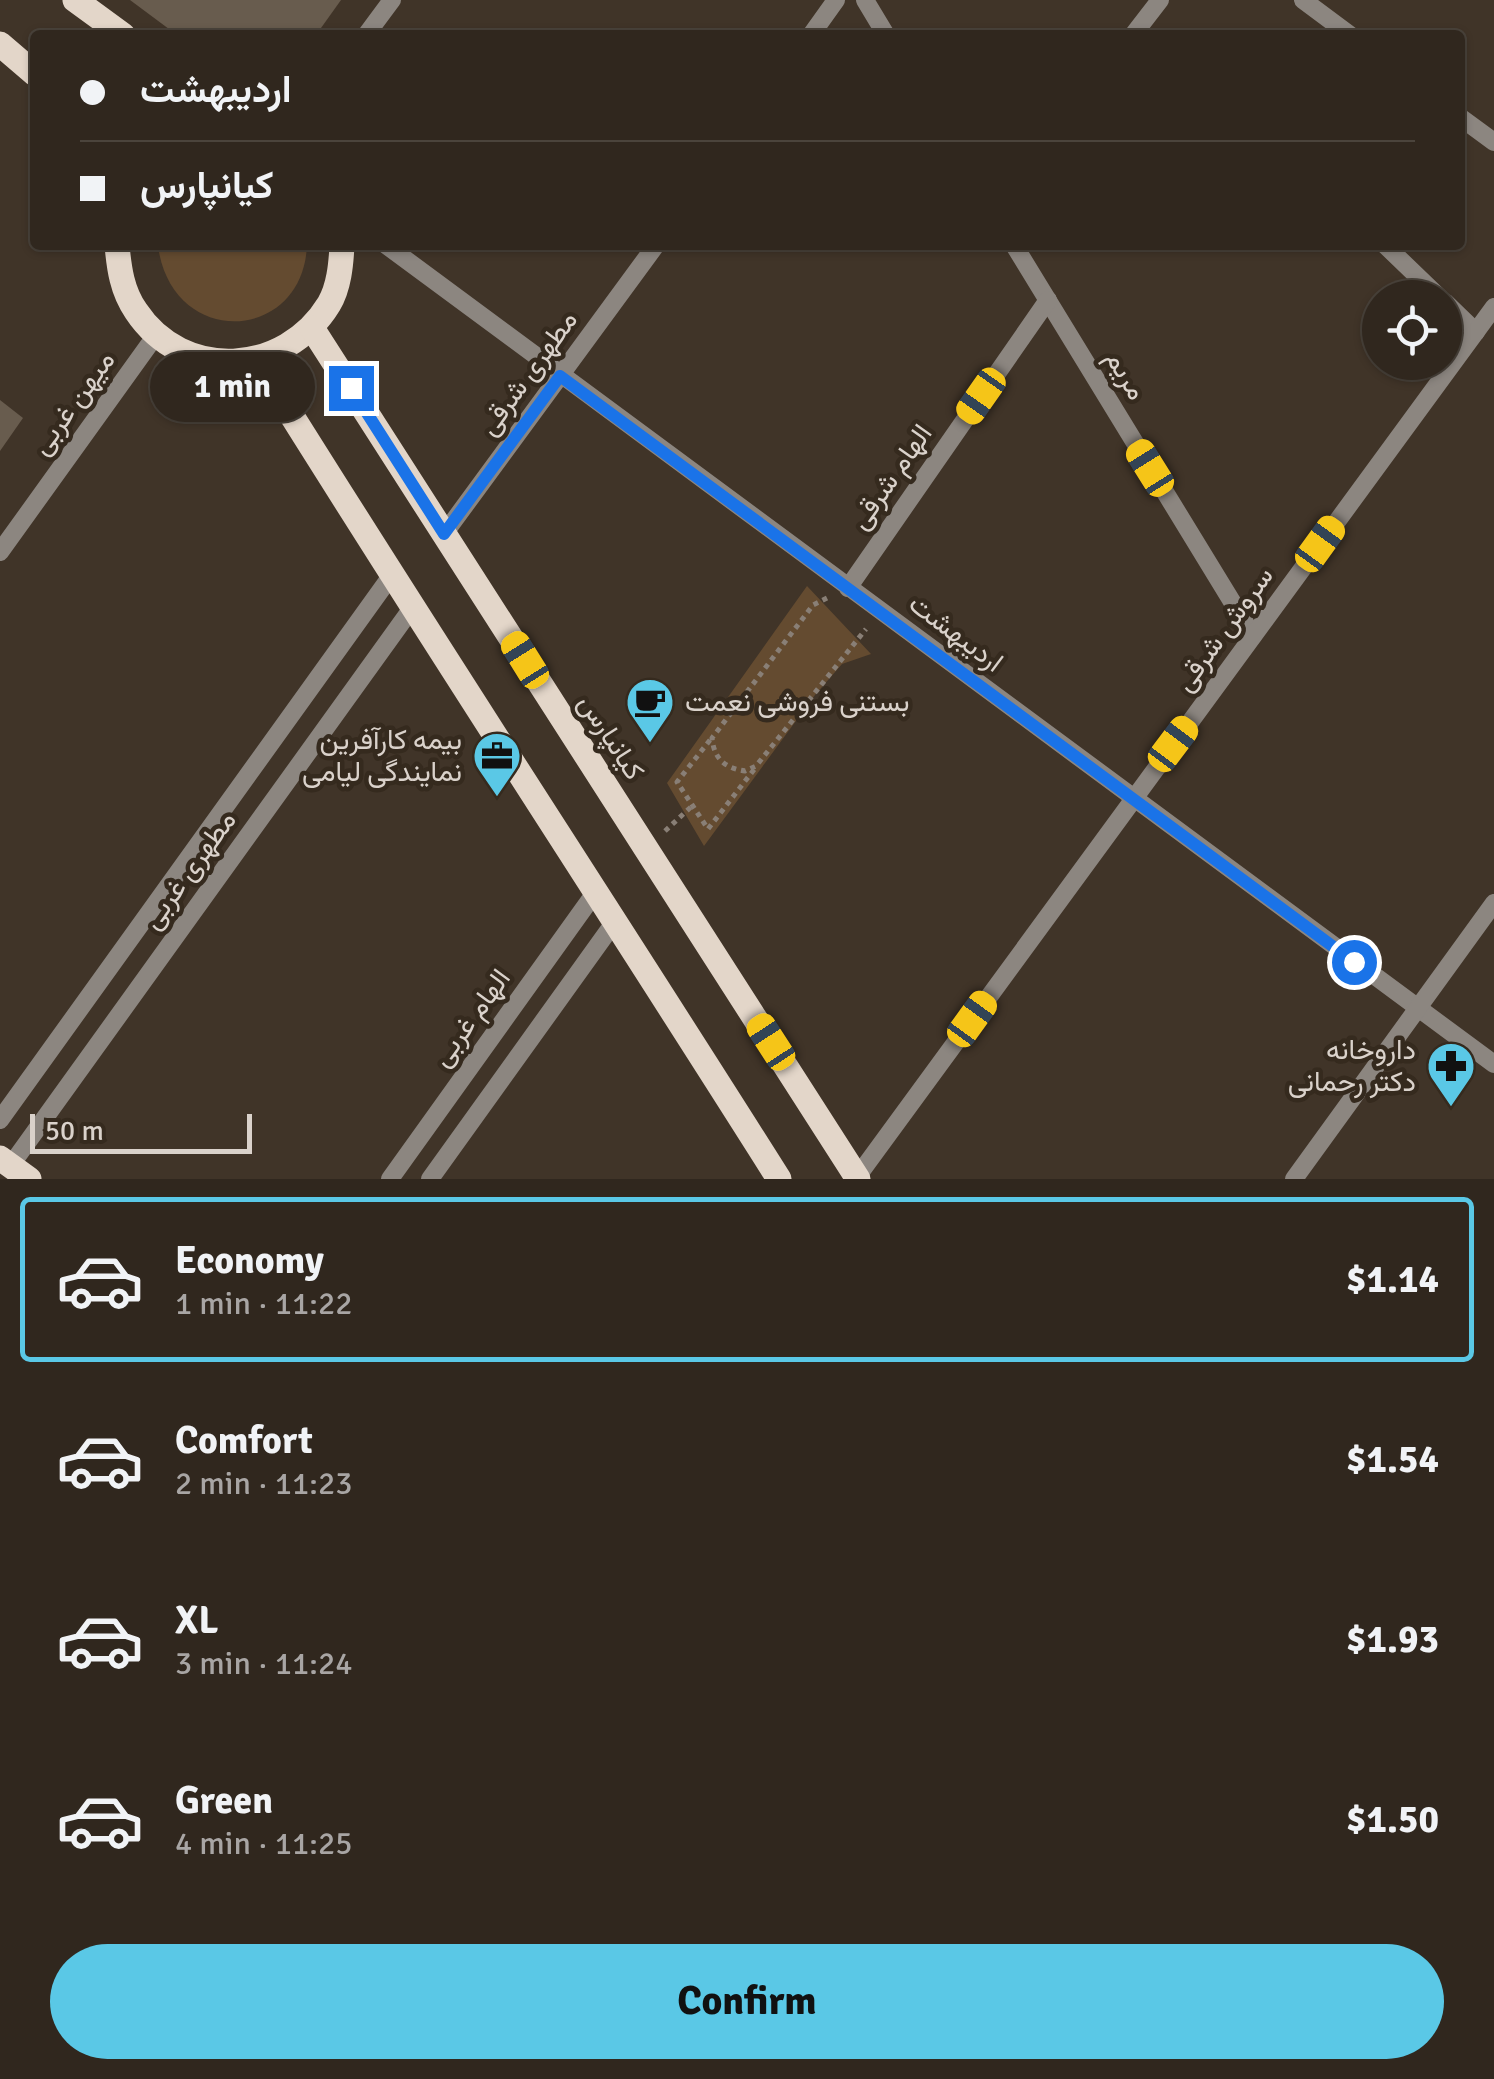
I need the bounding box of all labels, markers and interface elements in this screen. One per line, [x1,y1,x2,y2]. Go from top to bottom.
text: اردیبهشت [140,66,292,113]
text: کیانپارس [140,162,273,209]
map controls [1362,280,1462,380]
button: locate [1362,280,1462,380]
street label: مطهری شرقی [471,304,585,442]
street label: میهن غربی [24,344,122,462]
street label: مریم [1097,344,1154,407]
callout: 1 min [151,353,316,423]
car [952,363,1010,429]
route end [329,366,374,411]
text: 1 min [194,367,271,406]
street label: الهام شرقی [842,418,940,537]
car [1121,435,1179,501]
car [1290,511,1350,577]
street label: سروش شرقی [1167,560,1281,698]
street label: اردیبهشت [902,587,1010,679]
car [496,627,554,693]
cafe icon: بستنی فروشی نعمت [624,676,676,744]
place label: بستنی فروشی نعمت [685,685,910,719]
street label: کیانپارس [570,688,651,787]
car [1143,711,1203,777]
place label: بیمه کارآفرین نمایندگی لیامی [302,723,462,789]
office icon: بیمه کارآفرین نمایندگی لیامی [471,730,523,798]
street label: مطهری غربی [135,804,243,936]
route start [1332,940,1377,985]
street label: الهام غربی [424,963,519,1074]
car [942,986,1002,1052]
car [742,1009,800,1075]
place label: داروخانه دکتر رحمانی [1288,1033,1416,1099]
pharmacy icon: داروخانه دکتر رحمانی [1425,1040,1477,1108]
scale bar [30,1109,252,1154]
text: 50 m [45,1114,104,1148]
icon: car [55,1235,145,1325]
text: Economy [175,1237,324,1284]
text: $1.14 [1346,1256,1439,1303]
text: 1 min · 11:22 [175,1284,353,1323]
icon: car [55,1415,145,1505]
text: Comfort [175,1417,313,1464]
text: $1.54 [1346,1436,1439,1483]
text: 2 min · 11:23 [175,1464,353,1503]
icon: car [55,1595,145,1685]
text: XL [175,1597,218,1644]
text: $1.93 [1346,1616,1439,1663]
text: 3 min · 11:24 [175,1644,353,1683]
icon: car [55,1775,145,1865]
text: Green [175,1777,273,1824]
text: $1.50 [1346,1796,1439,1843]
text: 4 min · 11:25 [175,1824,353,1863]
button: Confirm [50,1944,1444,2059]

